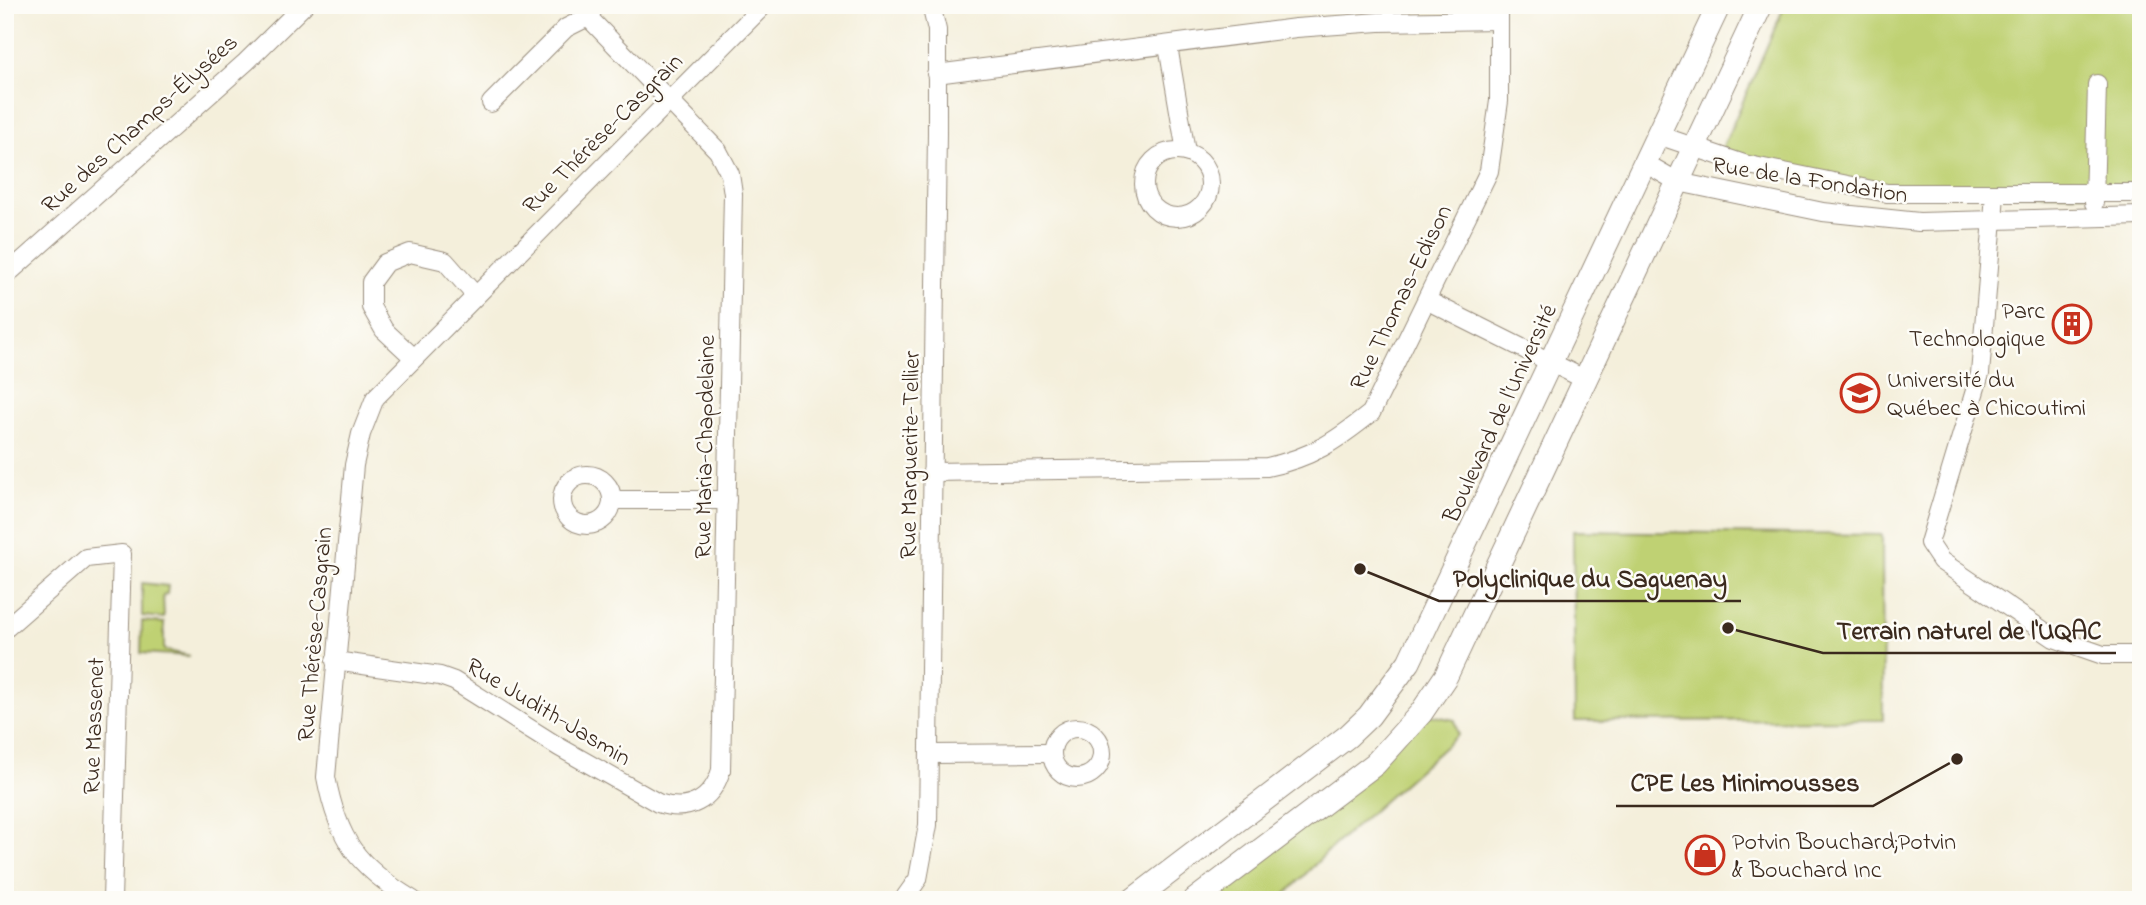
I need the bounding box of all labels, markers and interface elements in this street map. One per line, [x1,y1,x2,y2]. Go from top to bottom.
street label: Rue des Champs-Élysées [34,27,248,224]
street label: Rue Thérèse-Casgrain [515,46,692,223]
street label: Rue de la Fondation [1709,149,1910,214]
street label: Rue Thomas-Edison [1342,199,1462,397]
place label: Parc Technologique [1909,295,2045,358]
street label: Boulevard de l'Université [1435,299,1567,530]
building icon: Parc Technologique [2051,303,2093,345]
street label: Rue Maria-Chapdelaine [687,335,726,559]
street label: Rue Marguerite-Tellier [892,350,931,560]
place label: Université du Québec à Chicoutimi [1887,364,2086,427]
school or university icon: Université du Québec à Chicoutimi [1839,372,1881,414]
street label: Rue Thérèse-Casgrain [290,525,343,743]
callout: Polyclinique du Saguenay [1439,554,1741,601]
text: Polyclinique du Saguenay [1453,562,1727,601]
callout: Terrain naturel de l'UQAC [1823,606,2116,653]
text: Terrain naturel de l'UQAC [1837,614,2101,652]
street label: Rue Judith-Jasmin [459,650,637,776]
street label: Rue Massenet [76,657,115,795]
callout: CPE Les Minimousses [1616,759,1873,806]
text: CPE Les Minimousses [1631,766,1859,804]
place label: Potvin Bouchard;Potvin & Bouchard Inc [1732,826,1956,889]
shop icon: Potvin Bouchard;Potvin & Bouchard Inc [1684,834,1726,876]

